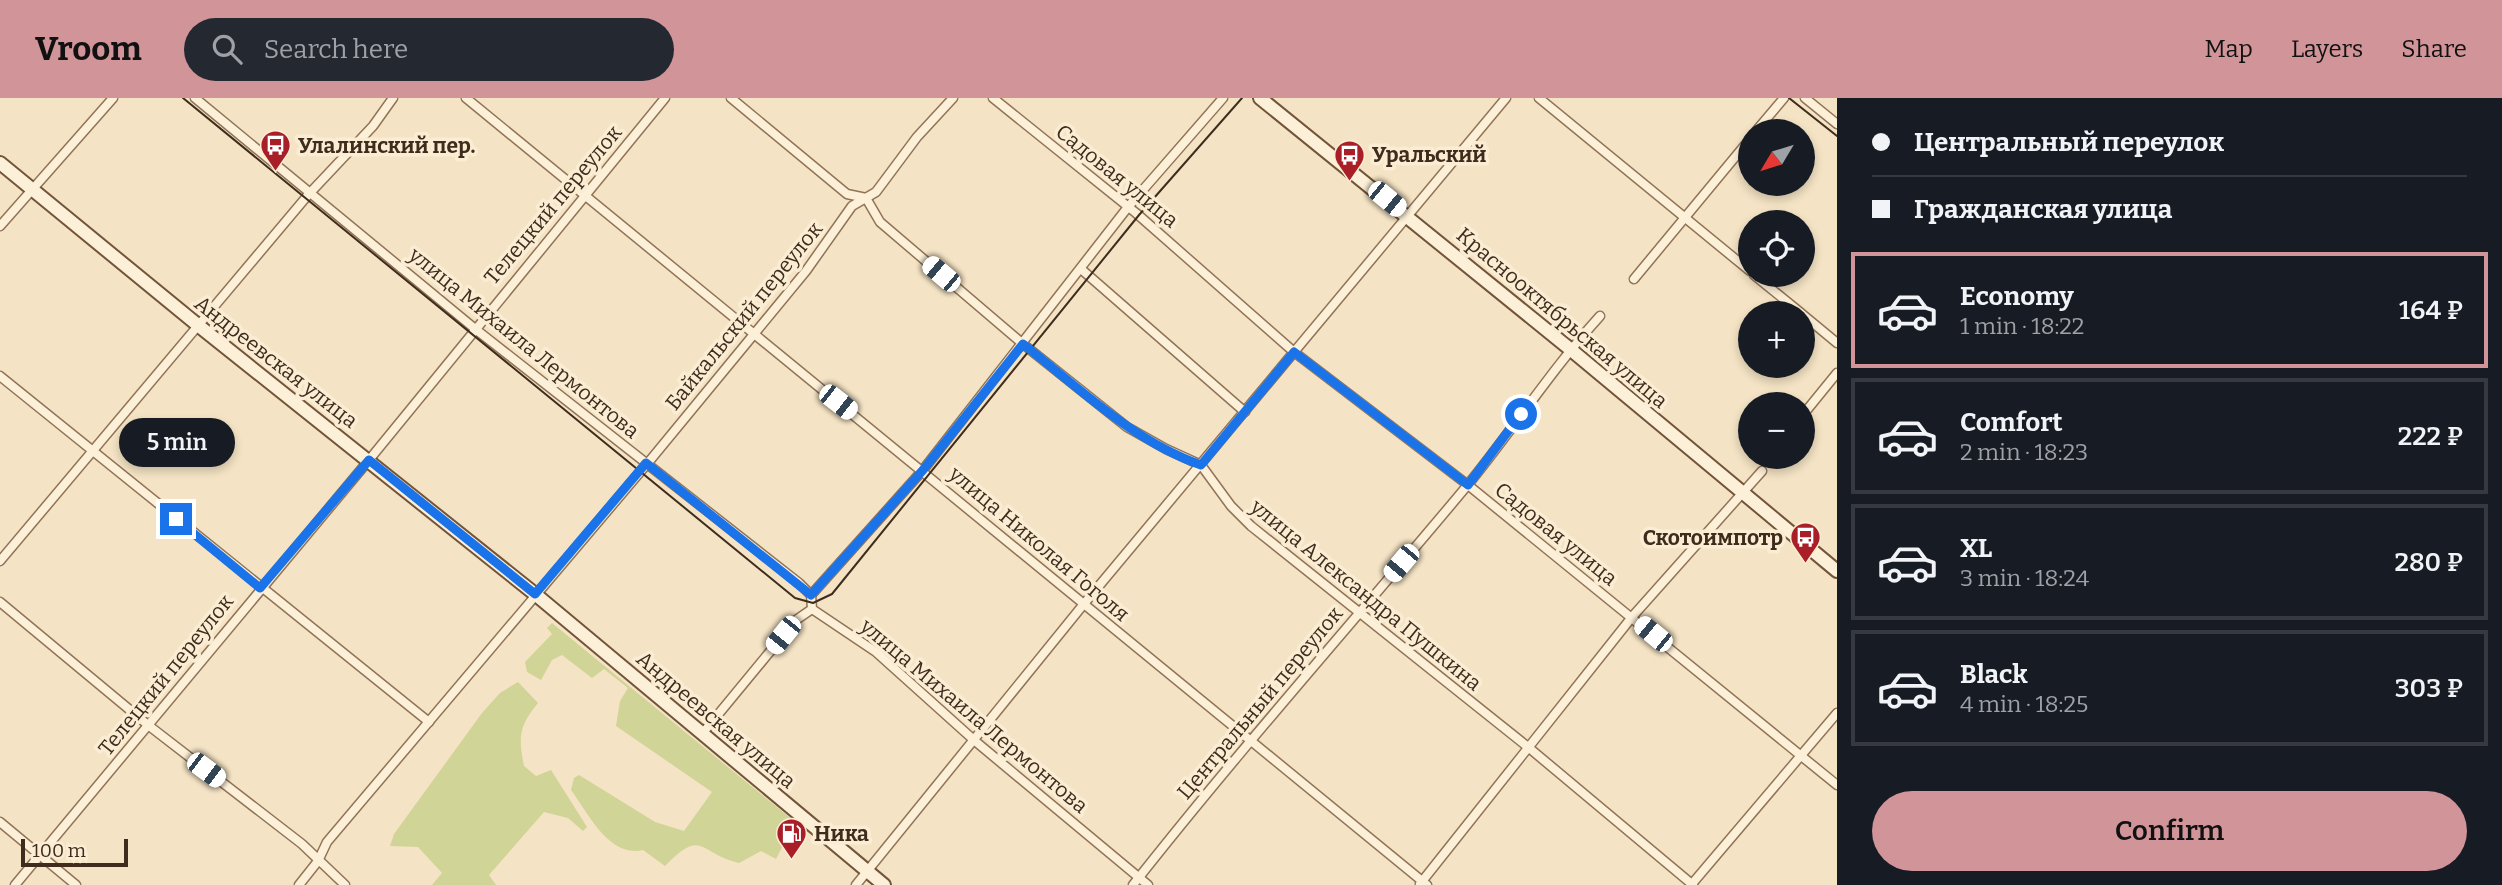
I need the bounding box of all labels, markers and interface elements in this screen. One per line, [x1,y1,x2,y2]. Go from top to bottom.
search box [184,18,674,81]
text: Vroom [35,29,142,69]
icon: search [208,30,246,68]
text: Search here [264,34,408,65]
text: Map [2205,35,2253,63]
text: Layers [2291,35,2363,63]
text: Share [2401,35,2467,63]
street label: Садовая улица [1050,119,1184,234]
north arrow [1738,119,1815,196]
map controls [1738,119,1815,469]
street label: Телецкий переулок [479,120,628,290]
text: Центральный переулок [1914,127,2224,158]
bus stop icon: Улалинский пер. [258,129,292,173]
place label: Улалинский пер. [298,133,475,159]
bus stop icon: Уральский [1332,138,1366,182]
place label: Уральский [1372,142,1487,168]
car [1365,178,1410,220]
text: Гражданская улица [1914,194,2172,225]
button: locate [1738,210,1815,287]
street label: Байкальский переулок [660,216,828,416]
street label: Краснооктябрьская улица [1451,222,1673,414]
street label: улица Михаила Лермонтова [403,241,645,444]
car [919,252,964,296]
icon: car [1876,279,1939,342]
text: Economy [1960,281,2074,312]
street label: Андреевская улица [189,290,363,434]
text: 164 ₽ [2399,295,2463,326]
button: + [1738,301,1815,378]
text: 1 min · 18:22 [1960,312,2084,340]
car [815,381,862,423]
button: − [1738,392,1815,469]
route start [1505,398,1537,430]
icon: car [1876,405,1939,468]
text: Comfort [1960,407,2063,438]
callout: 5 min [118,418,234,466]
text: 222 ₽ [2398,421,2463,452]
text: 5 min [147,428,207,456]
text: 2 min · 18:23 [1960,438,2088,466]
street label: улица Николая Гоголя [943,460,1134,627]
street label: Садовая улица [1489,477,1623,592]
street label: улица Александра Пушкина [1244,493,1487,697]
route end [160,503,192,535]
bus stop icon: Скотоимпотр [1789,521,1823,565]
place label: Скотоимпотр [1643,525,1783,551]
icon: car [1876,531,1939,594]
text: XL [1960,533,1992,564]
car [1380,540,1423,586]
text: 280 ₽ [2394,547,2463,578]
text: 3 min · 18:24 [1960,564,2089,592]
street label: Телецкий переулок [93,589,239,761]
street label: Центральный переулок [1172,601,1349,805]
car [762,612,805,658]
street label: улица Михаила Лермонтова [854,612,1093,819]
car [1631,613,1676,655]
street label: Андреевская улица [631,646,801,795]
icon: car [1876,657,1939,720]
text: Black [1960,659,2028,690]
text: 303 ₽ [2395,673,2463,704]
text: 4 min · 18:25 [1960,690,2088,718]
car [183,749,230,791]
button: Confirm [1872,791,2467,871]
fuel station icon: Ника [774,817,808,861]
place label: Ника [814,821,869,847]
scale bar [21,836,128,868]
text: 100 m [32,839,86,862]

